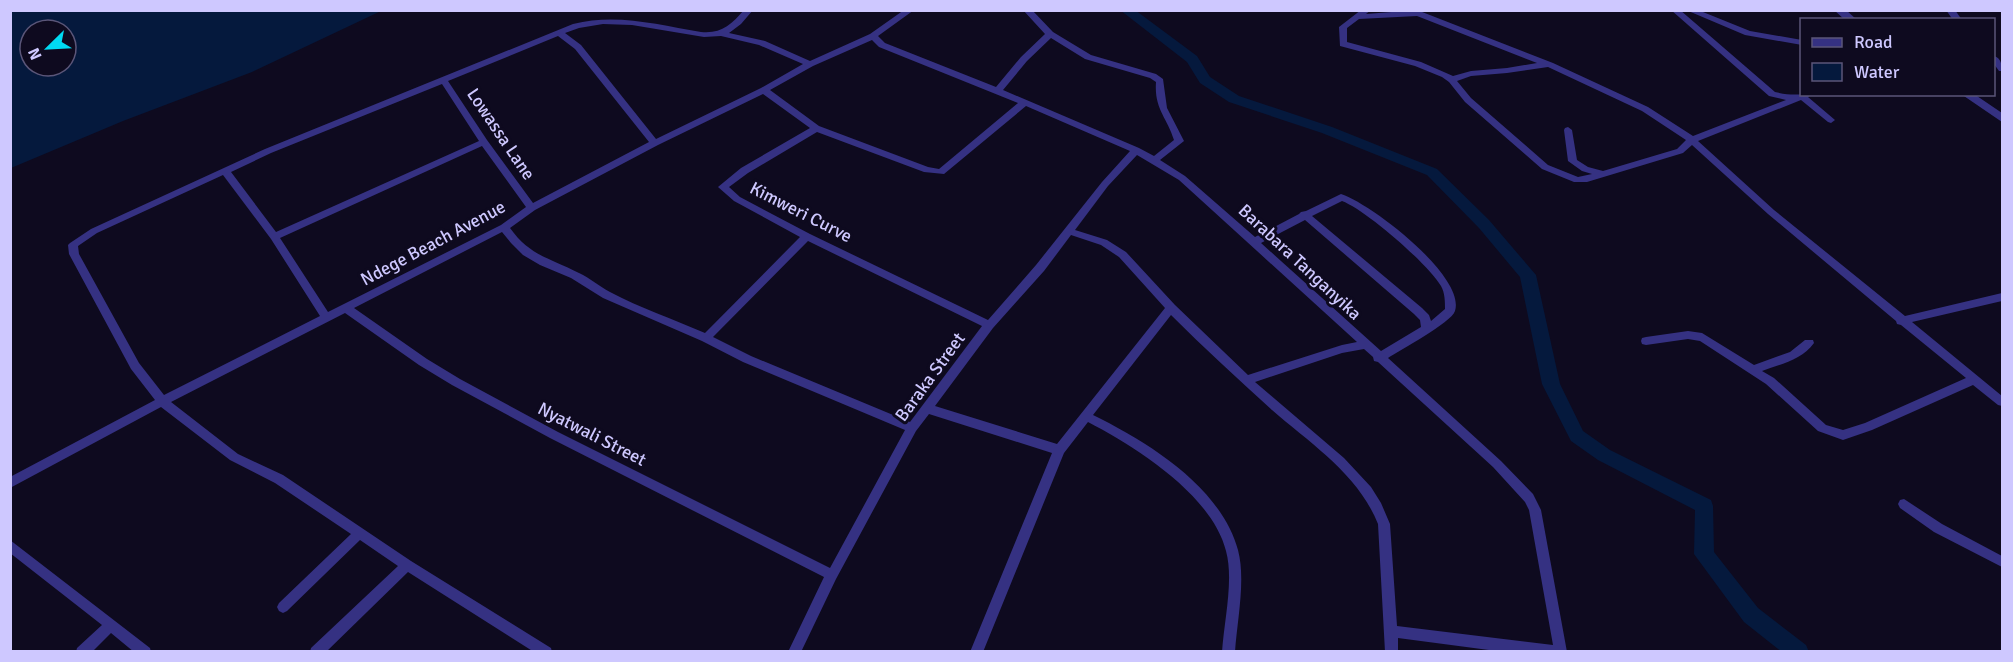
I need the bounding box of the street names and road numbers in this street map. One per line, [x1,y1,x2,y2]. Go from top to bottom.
street label: Lowassa Lane [462,84,540,184]
street label: Kimweri Curve [746,177,856,247]
street label: Ndege Beach Avenue [357,196,509,290]
street label: Barabara Tanganyika [1234,199,1366,325]
street label: Baraka Street [890,328,970,426]
street label: Nyatwali Street [534,397,650,471]

